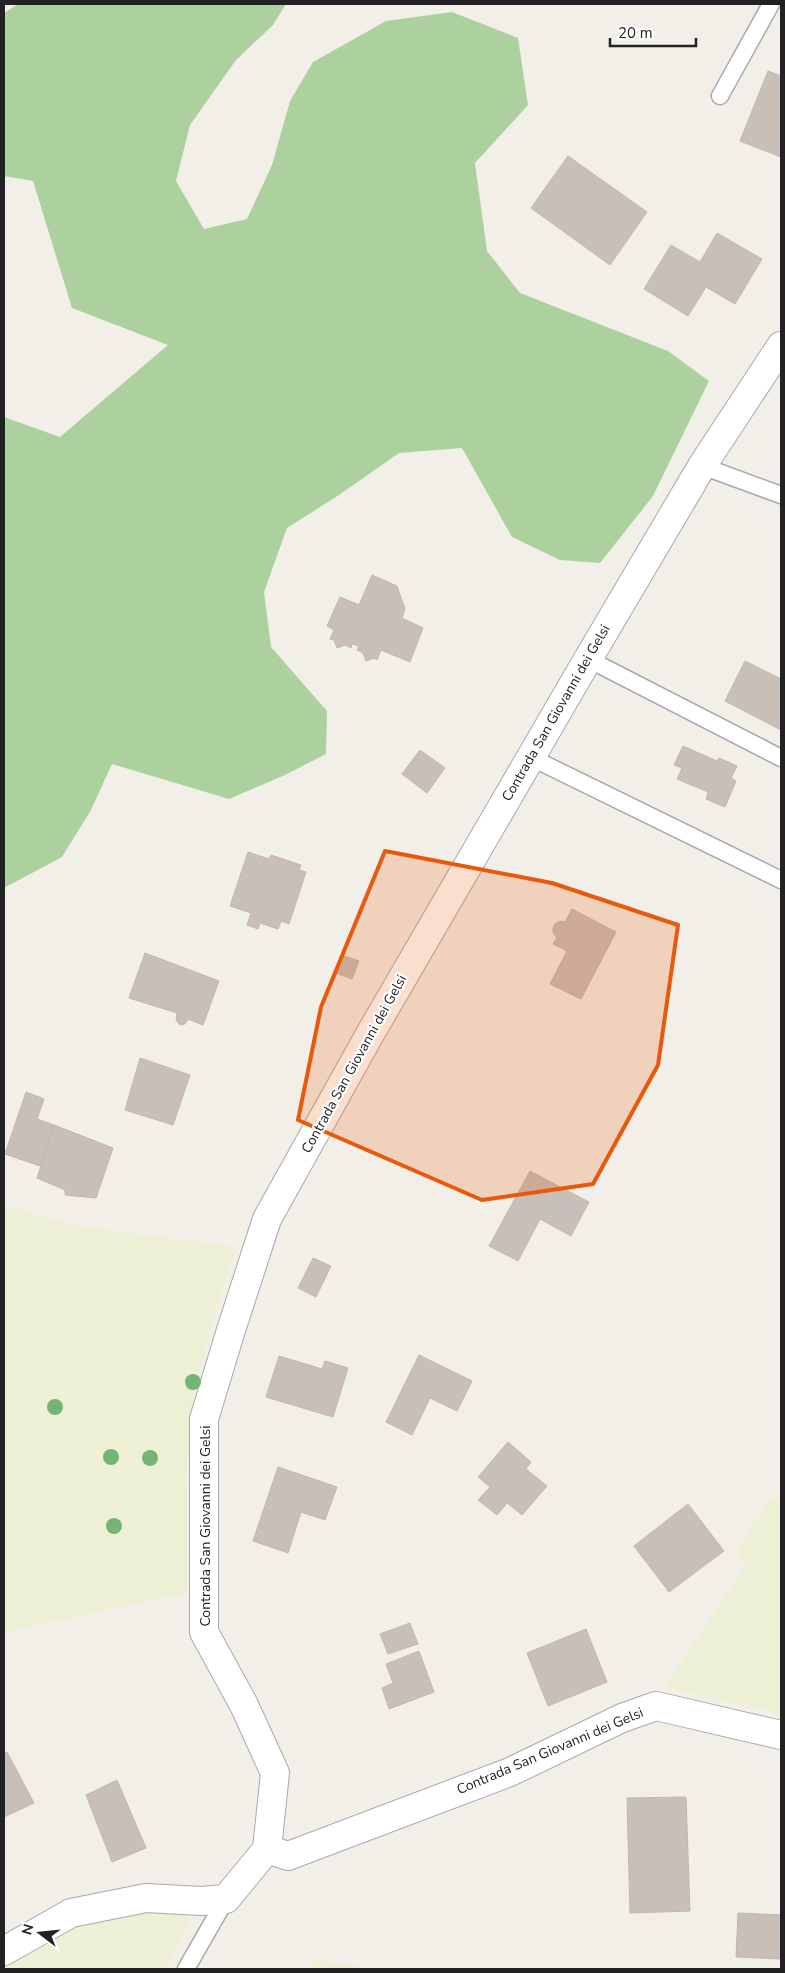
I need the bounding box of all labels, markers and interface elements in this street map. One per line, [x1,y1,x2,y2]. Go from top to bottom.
scale bar [610,15,696,47]
text: 20 m [618,23,653,43]
street label: Contrada San Giovanni dei Gelsi [497,621,615,805]
street label: Contrada San Giovanni dei Gelsi [297,971,411,1157]
street label: Contrada San Giovanni dei Gelsi [196,1425,215,1627]
street label: Contrada San Giovanni dei Gelsi [454,1703,646,1799]
north arrow [15,1908,65,1958]
text: N [17,1922,39,1937]

